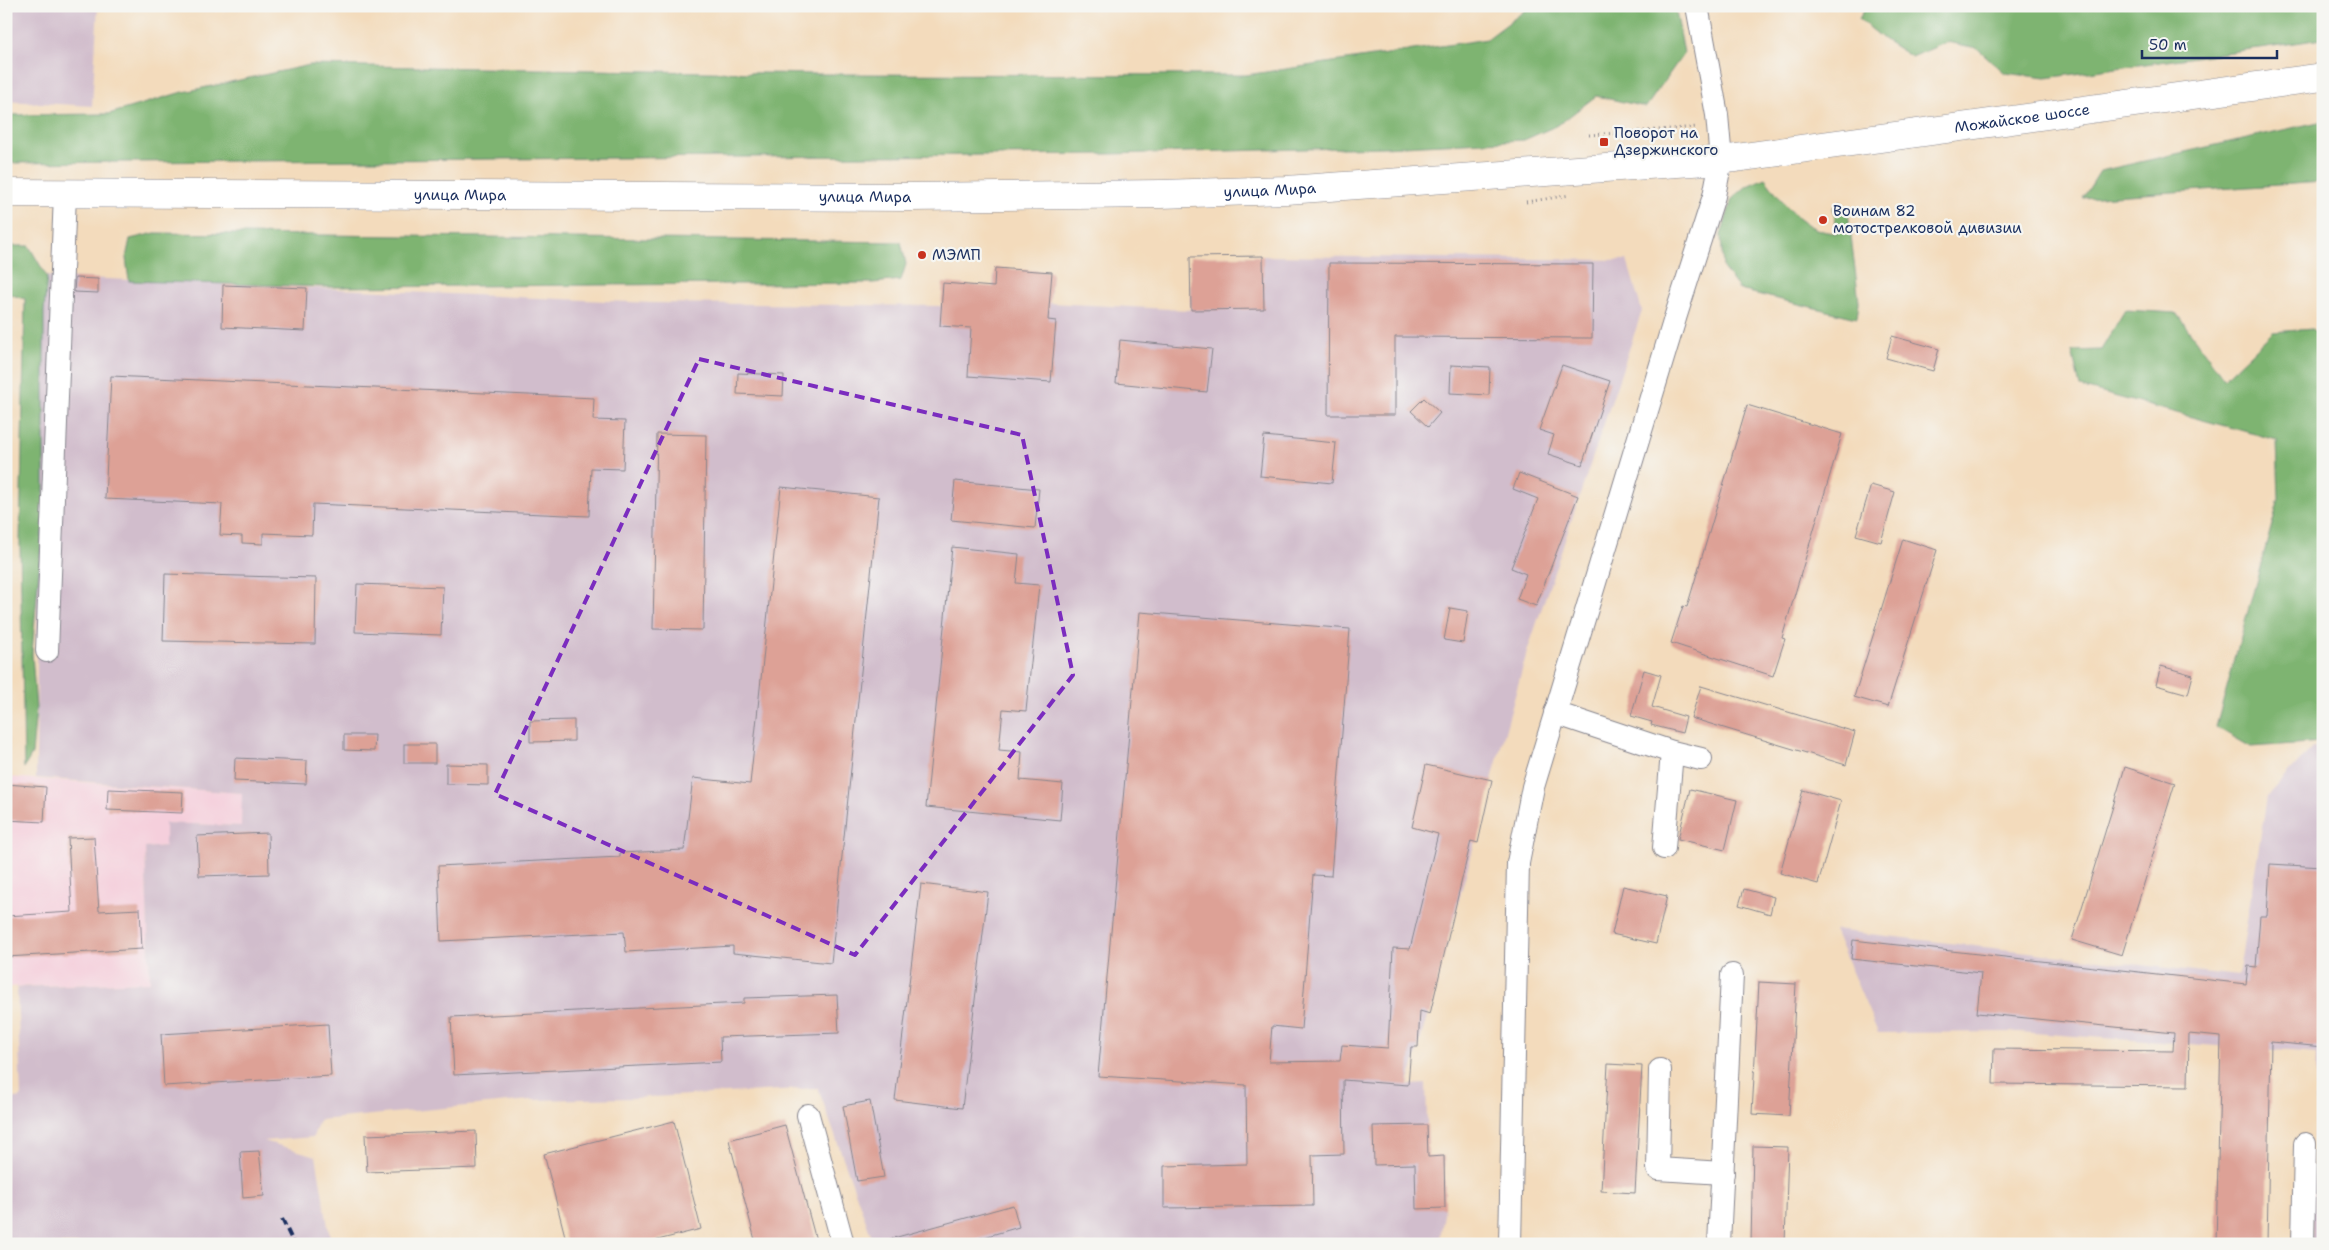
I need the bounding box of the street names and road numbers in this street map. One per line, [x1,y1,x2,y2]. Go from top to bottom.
street label: Можайское шоссе [1953,99,2091,138]
street label: улица Мира [1223,178,1317,202]
street label: улица Мира [414,185,507,205]
street label: улица Мира [819,187,912,207]

